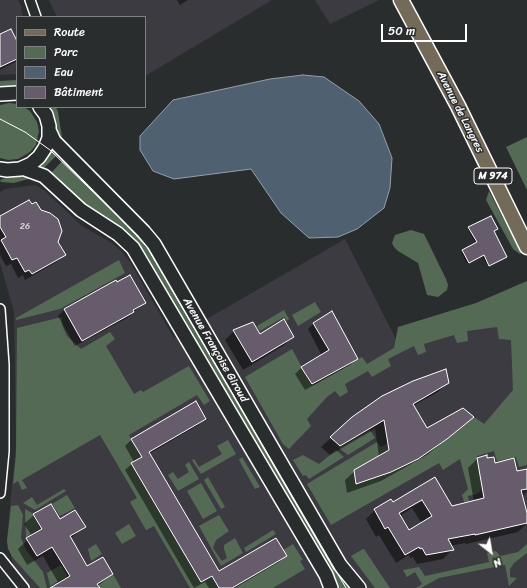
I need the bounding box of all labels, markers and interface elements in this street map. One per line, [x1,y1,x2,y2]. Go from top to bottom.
legend [16,16,146,108]
scale bar [383,16,469,42]
text: 50 m [388,20,415,42]
text: Route [54,21,85,43]
text: Parc [54,41,78,63]
text: Eau [54,61,73,83]
street label: Avenue de Langres [434,69,486,155]
text: Bâtiment [54,81,103,103]
road number: M 974 [474,168,512,184]
house number: 26 [20,222,30,232]
street label: Avenue Françoise Giroud [180,295,250,405]
north arrow [471,532,511,572]
text: N [489,553,506,573]

